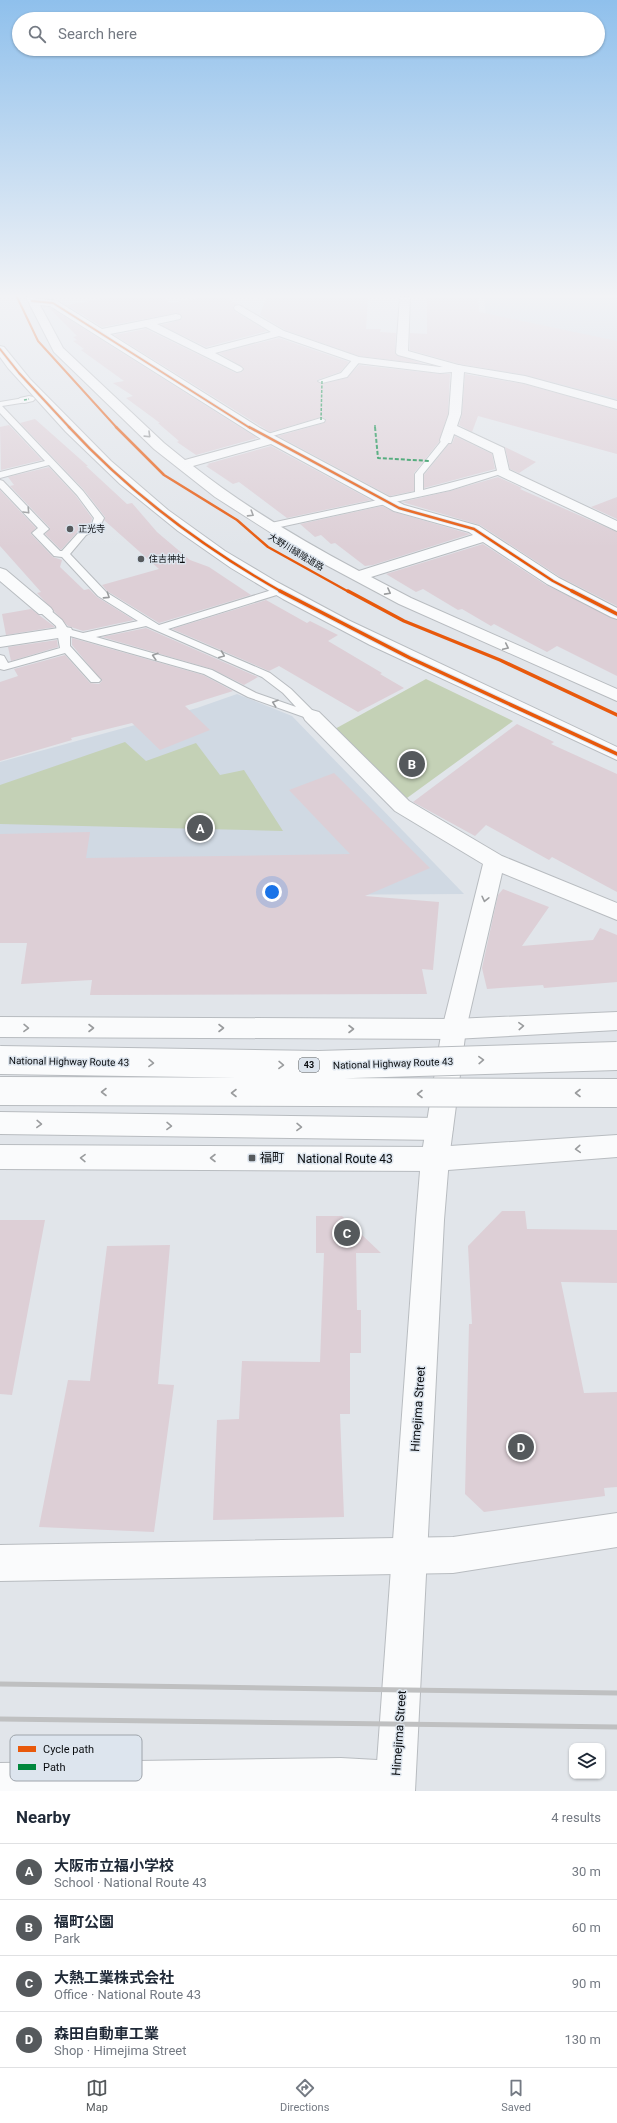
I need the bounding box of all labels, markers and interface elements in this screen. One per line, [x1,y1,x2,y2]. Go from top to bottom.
search box [12,12,605,56]
icon: search [26,23,48,45]
text: Search here [58,25,137,43]
one-way arrow [143,430,150,437]
one-way arrow [22,506,30,514]
one-way arrow [247,509,254,517]
marker: 正光寺 [65,524,75,534]
place label: 正光寺 [78,524,105,534]
street label: 大野川緑陰道路 [266,531,326,573]
marker: 住吉神社 [136,554,146,564]
place label: 住吉神社 [148,554,185,564]
one-way arrow [384,587,391,595]
one-way arrow [103,591,110,599]
one-way arrow [501,642,509,650]
one-way arrow [217,650,225,658]
one-way arrow [151,652,158,661]
one-way arrow [272,700,279,708]
pin: B [399,749,425,779]
pin: A [187,813,213,843]
your location [262,882,282,902]
one-way arrow [481,895,489,902]
one-way arrow [518,1021,524,1030]
one-way arrow [23,1024,29,1032]
one-way arrow [88,1024,94,1032]
one-way arrow [218,1024,224,1032]
one-way arrow [348,1025,354,1033]
street label: National Highway Route 43 [9,1055,129,1068]
street label: National Highway Route 43 [333,1056,453,1071]
one-way arrow [478,1056,484,1064]
road number: 43 [299,1058,319,1072]
one-way arrow [148,1059,154,1067]
one-way arrow [278,1061,284,1069]
one-way arrow [101,1088,107,1096]
one-way arrow [231,1089,237,1097]
one-way arrow [575,1089,581,1097]
one-way arrow [417,1090,423,1098]
one-way arrow [36,1120,42,1128]
one-way arrow [166,1122,172,1130]
one-way arrow [296,1123,302,1131]
one-way arrow [575,1145,581,1154]
place label: 福町 [260,1151,284,1165]
street label: National Route 43 [297,1152,393,1166]
marker: 福町 [247,1153,257,1163]
one-way arrow [80,1154,86,1162]
one-way arrow [210,1154,216,1162]
pin: C [334,1218,360,1248]
street label: Himejima Street [408,1366,428,1452]
pin: D [508,1432,534,1462]
street label: Himejima Street [389,1690,409,1776]
legend [10,1735,142,1781]
text: Cycle path [43,1743,94,1756]
map controls [569,1743,605,1779]
button: layers [569,1743,605,1779]
text: Path [43,1761,66,1774]
text: Nearby [16,1807,71,1827]
text: 4 results [551,1810,601,1825]
text: 大阪市立福小学校 [54,1857,174,1875]
text: A [25,1864,33,1879]
text: 30 m [572,1864,601,1879]
text: School · National Route 43 [54,1875,207,1890]
text: 福町公園 [54,1913,114,1931]
text: B [25,1920,33,1935]
text: 60 m [572,1920,601,1935]
text: Park [54,1931,80,1946]
text: 大熱工業株式会社 [54,1969,174,1987]
text: C [25,1976,33,1991]
text: 90 m [572,1976,601,1991]
text: Office · National Route 43 [54,1987,201,2002]
text: 森田自動車工業 [54,2025,159,2043]
text: D [25,2032,33,2047]
text: 130 m [564,2032,601,2047]
text: Shop · Himejima Street [54,2043,186,2058]
tab: Map [86,2077,108,2114]
tab: Directions [280,2077,329,2114]
tab: Saved [501,2077,531,2114]

